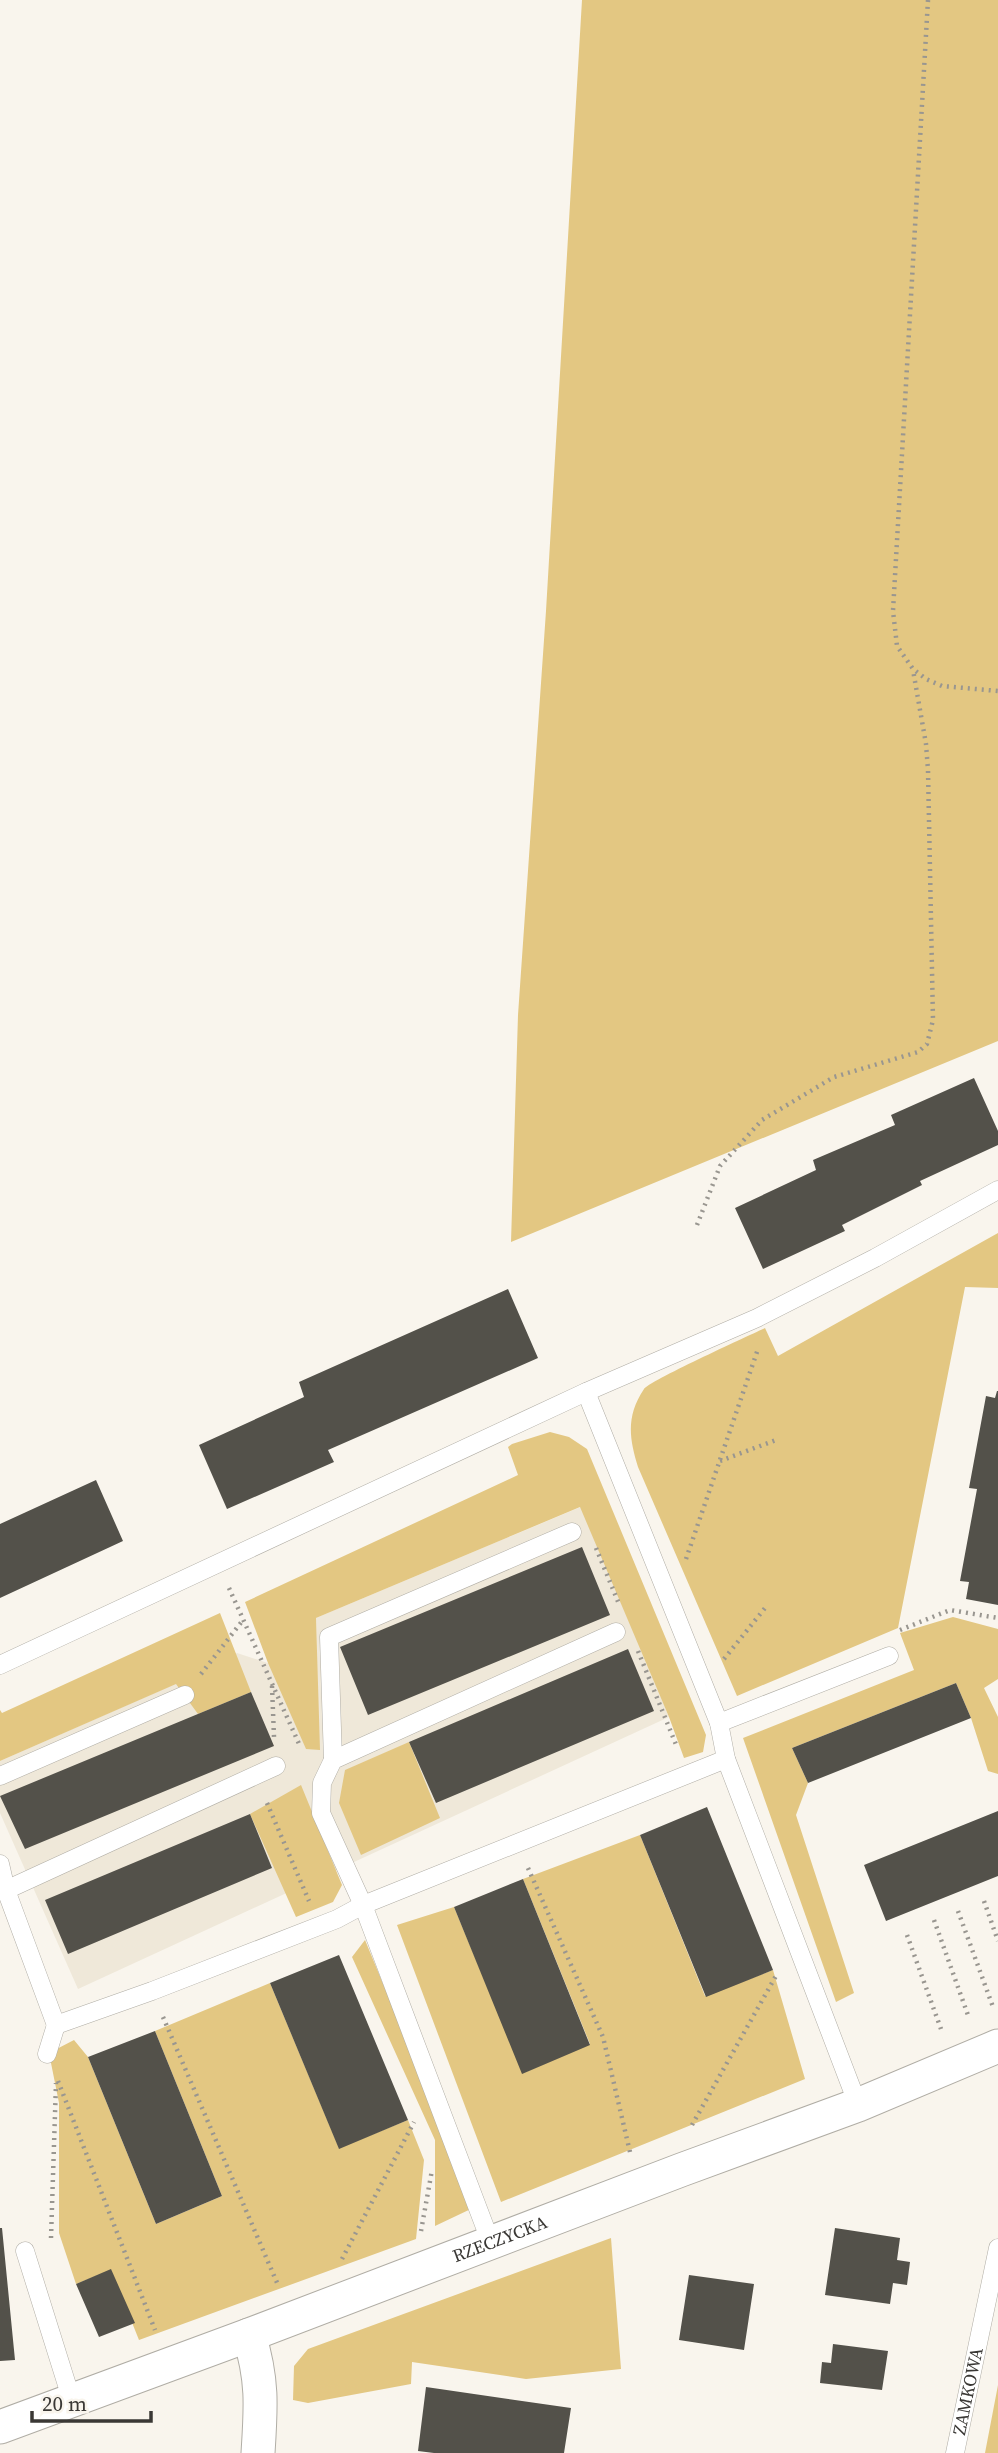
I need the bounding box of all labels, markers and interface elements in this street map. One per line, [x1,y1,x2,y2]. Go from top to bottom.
street label: RZECZYCKA [449,2209,551,2268]
street label: ZAMKOWA [946,2345,989,2437]
scale bar [32,2380,150,2424]
text: 20 m [42,2389,87,2418]

